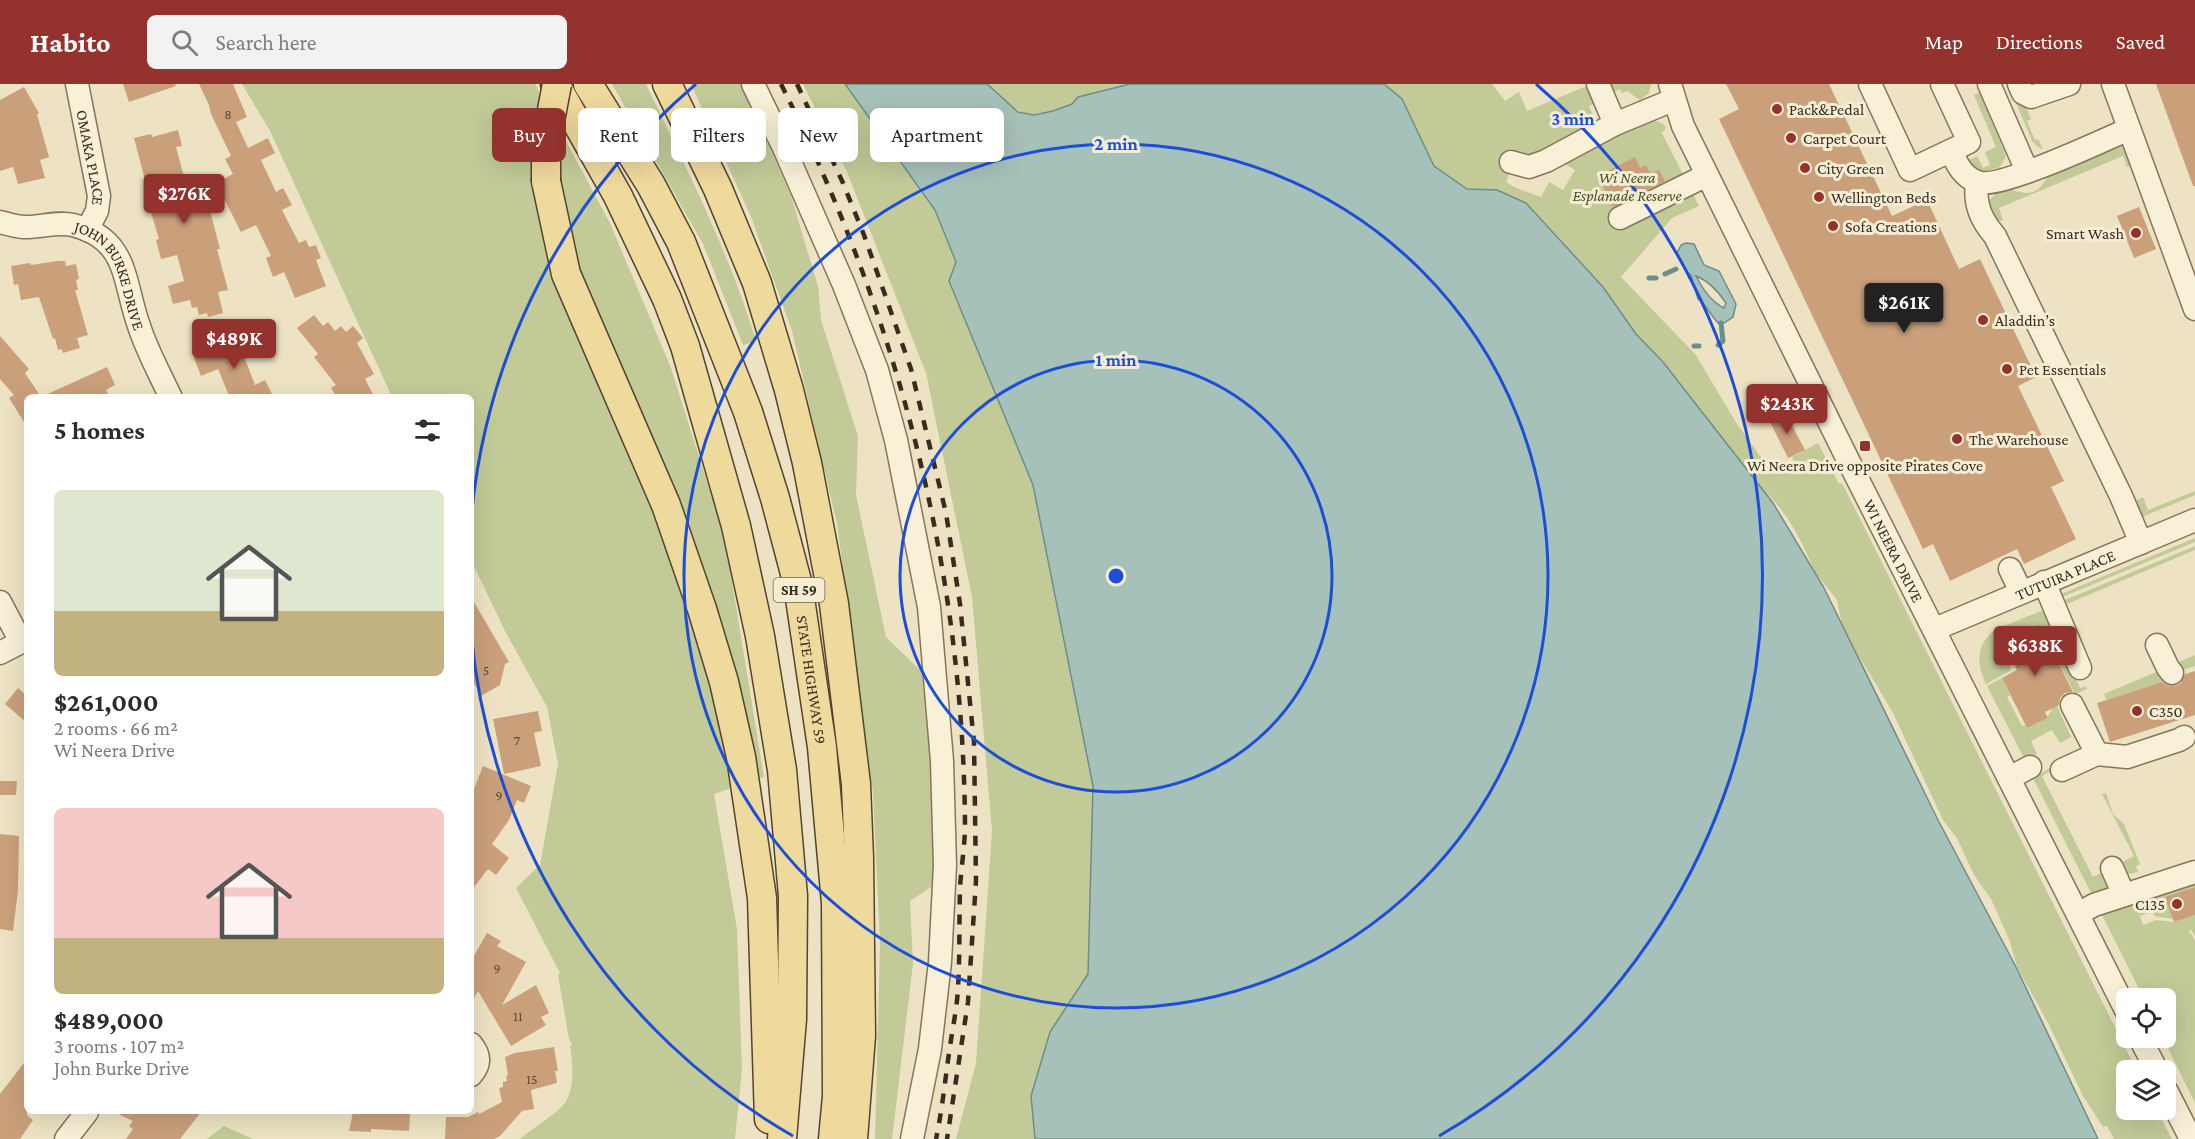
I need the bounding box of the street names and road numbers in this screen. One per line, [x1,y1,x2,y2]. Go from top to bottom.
street label: OMAKA PLACE [73,108,107,207]
street label: JOHN BURKE DRIVE [70,217,148,333]
street label: WI NEERA DRIVE [1860,497,1927,605]
street label: TUTUIRA PLACE [2013,546,2118,603]
road number: SH 59 [774,578,824,602]
street label: STATE HIGHWAY 59 [794,614,829,745]

